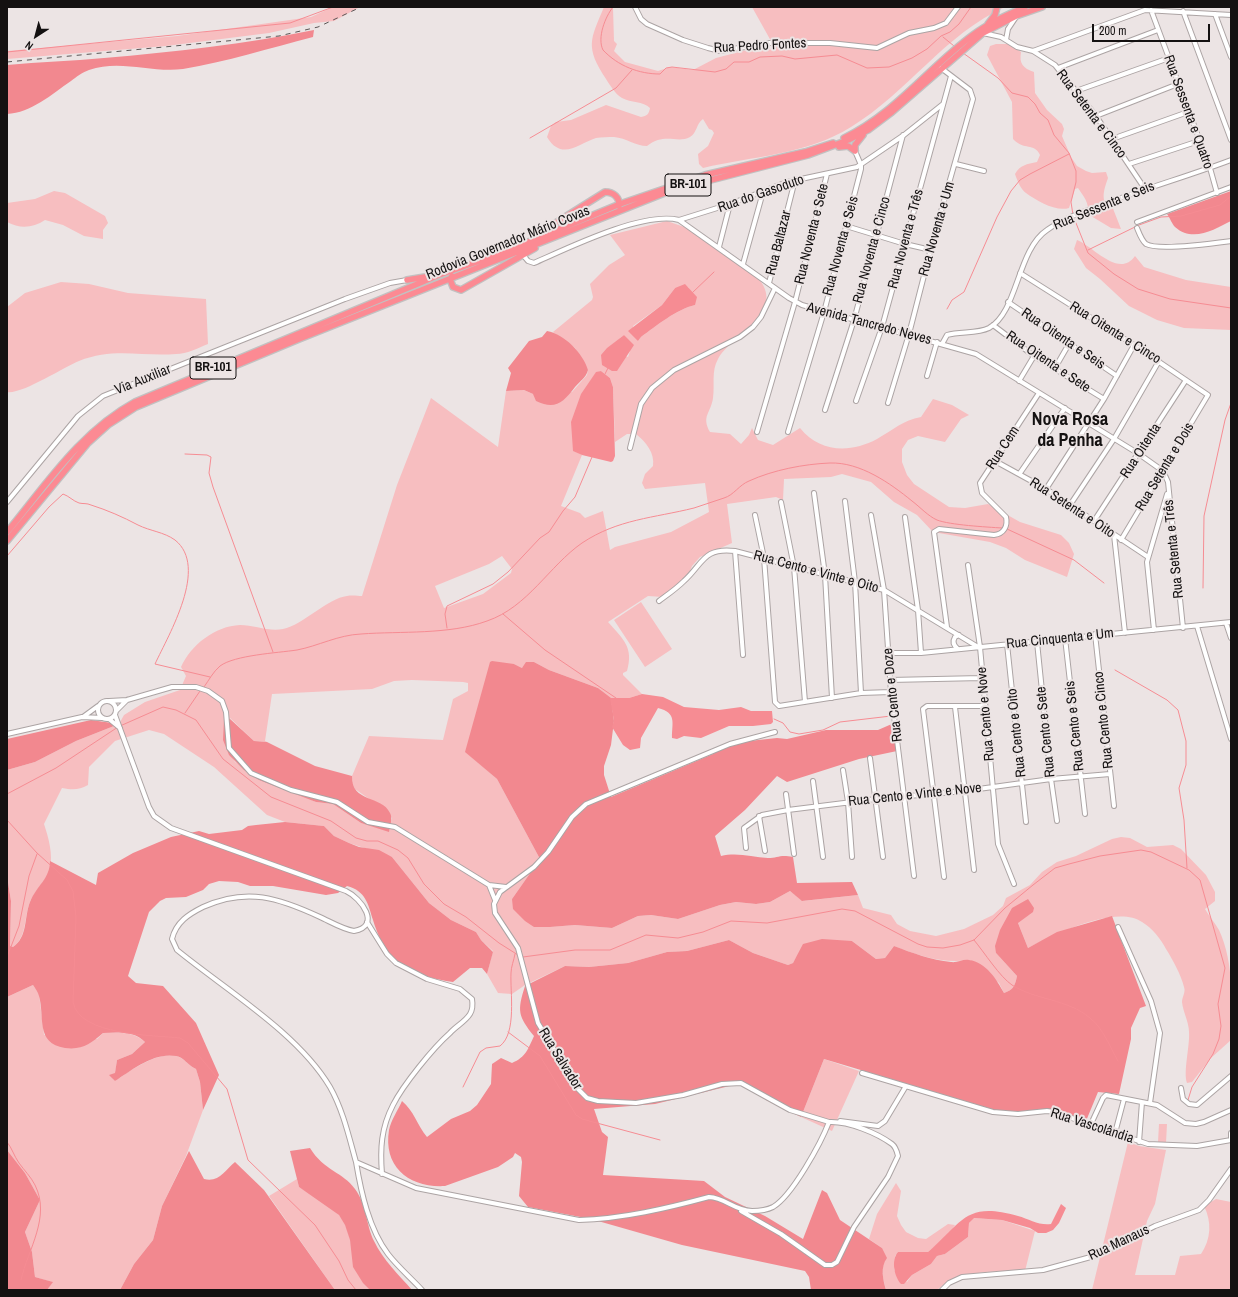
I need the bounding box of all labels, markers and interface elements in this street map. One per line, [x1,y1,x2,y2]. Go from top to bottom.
north arrow [16,16,56,56]
scale bar [1094,16,1212,42]
text: 200 m [1099,23,1126,39]
street label: Rua Pedro Fontes [713,35,807,57]
text: N [22,38,36,53]
street label: Rua Sessenta e Quatro [1160,53,1216,171]
street label: Rua Setenta e Cinco [1052,66,1130,162]
street label: Rua do Gasoduto [716,171,806,217]
road number: BR-101 [665,174,711,196]
street label: Rua Sessenta e Seis [1051,178,1157,234]
street label: Rua Noventa e Um [915,180,959,278]
street label: Rua Noventa e Sete [791,182,833,286]
street label: Rua Noventa e Três [885,187,927,291]
street label: Rua Noventa e Seis [820,194,862,298]
street label: Rua Noventa e Cinco [850,195,894,305]
street label: Rodovia Governador Mário Covas [424,202,592,284]
street label: Rua Baltazar [763,209,795,277]
street label: Rua Oitenta e Cinco [1066,298,1164,368]
street label: Avenida Tancredo Neves [805,299,933,349]
street label: Rua Oitenta e Seis [1018,305,1108,373]
street label: Rua Oitenta e Sete [1003,328,1093,396]
road number: BR-101 [190,357,236,379]
street label: Via Auxiliar [112,361,174,399]
district label: Nova Rosa da Penha [1032,409,1108,452]
street label: Rua Oitenta [1117,420,1165,482]
street label: Rua Setenta e Dois [1132,420,1198,514]
street label: Rua Cem [983,423,1023,473]
street label: Rua Setenta e Oito [1026,474,1118,542]
street label: Rua Setenta e Três [1160,499,1188,599]
street label: Rua Cento e Vinte e Oito [752,547,880,597]
street label: Rua Cinquenta e Um [1005,625,1115,653]
street label: Rua Cento e Doze [880,647,906,743]
street label: Rua Cento e Nove [974,666,998,762]
street label: Rua Cento e Cinco [1091,671,1117,769]
street label: Rua Cento e Seis [1062,680,1088,772]
street label: Rua Cento e Sete [1033,686,1059,778]
street label: Rua Cento e Oito [1004,688,1030,778]
street label: Rua Cento e Vinte e Nove [848,780,982,810]
street label: Rua Salvador [534,1025,586,1093]
street label: Rua Vascolândia [1048,1105,1136,1147]
street label: Rua Manaus [1086,1222,1152,1264]

